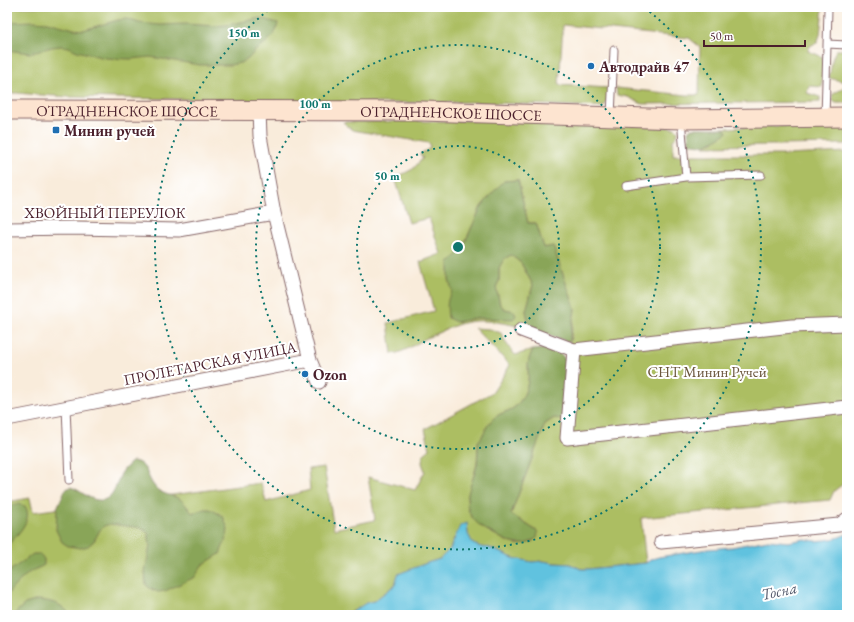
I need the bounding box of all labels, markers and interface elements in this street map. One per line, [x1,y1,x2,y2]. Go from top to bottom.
scale bar [704,22,805,48]
text: 150 m [228,25,260,41]
text: 50 m [710,28,734,44]
place label: Автодрайв 47 [598,57,689,76]
marker: Автодрайв 47 [586,61,596,71]
text: 100 m [299,96,331,112]
street label: ОТРАДНЕНСКОЕ ШОССЕ [36,101,218,120]
street label: ОТРАДНЕНСКОЕ ШОССЕ [360,101,543,124]
place label: Минин ручей [64,121,155,140]
marker: Минин ручей [51,125,61,135]
text: 50 m [374,168,400,184]
street label: ХВОЙНЫЙ ПЕРЕУЛОК [23,203,186,222]
centre of rings [451,240,465,254]
street label: ПРОЛЕТАРСКАЯ УЛИЦА [122,337,299,389]
park label: СНТ Минин Ручей [647,362,767,381]
place label: Ozon [313,365,348,384]
marker: Ozon [300,369,310,379]
water label: Тосна [759,577,799,605]

